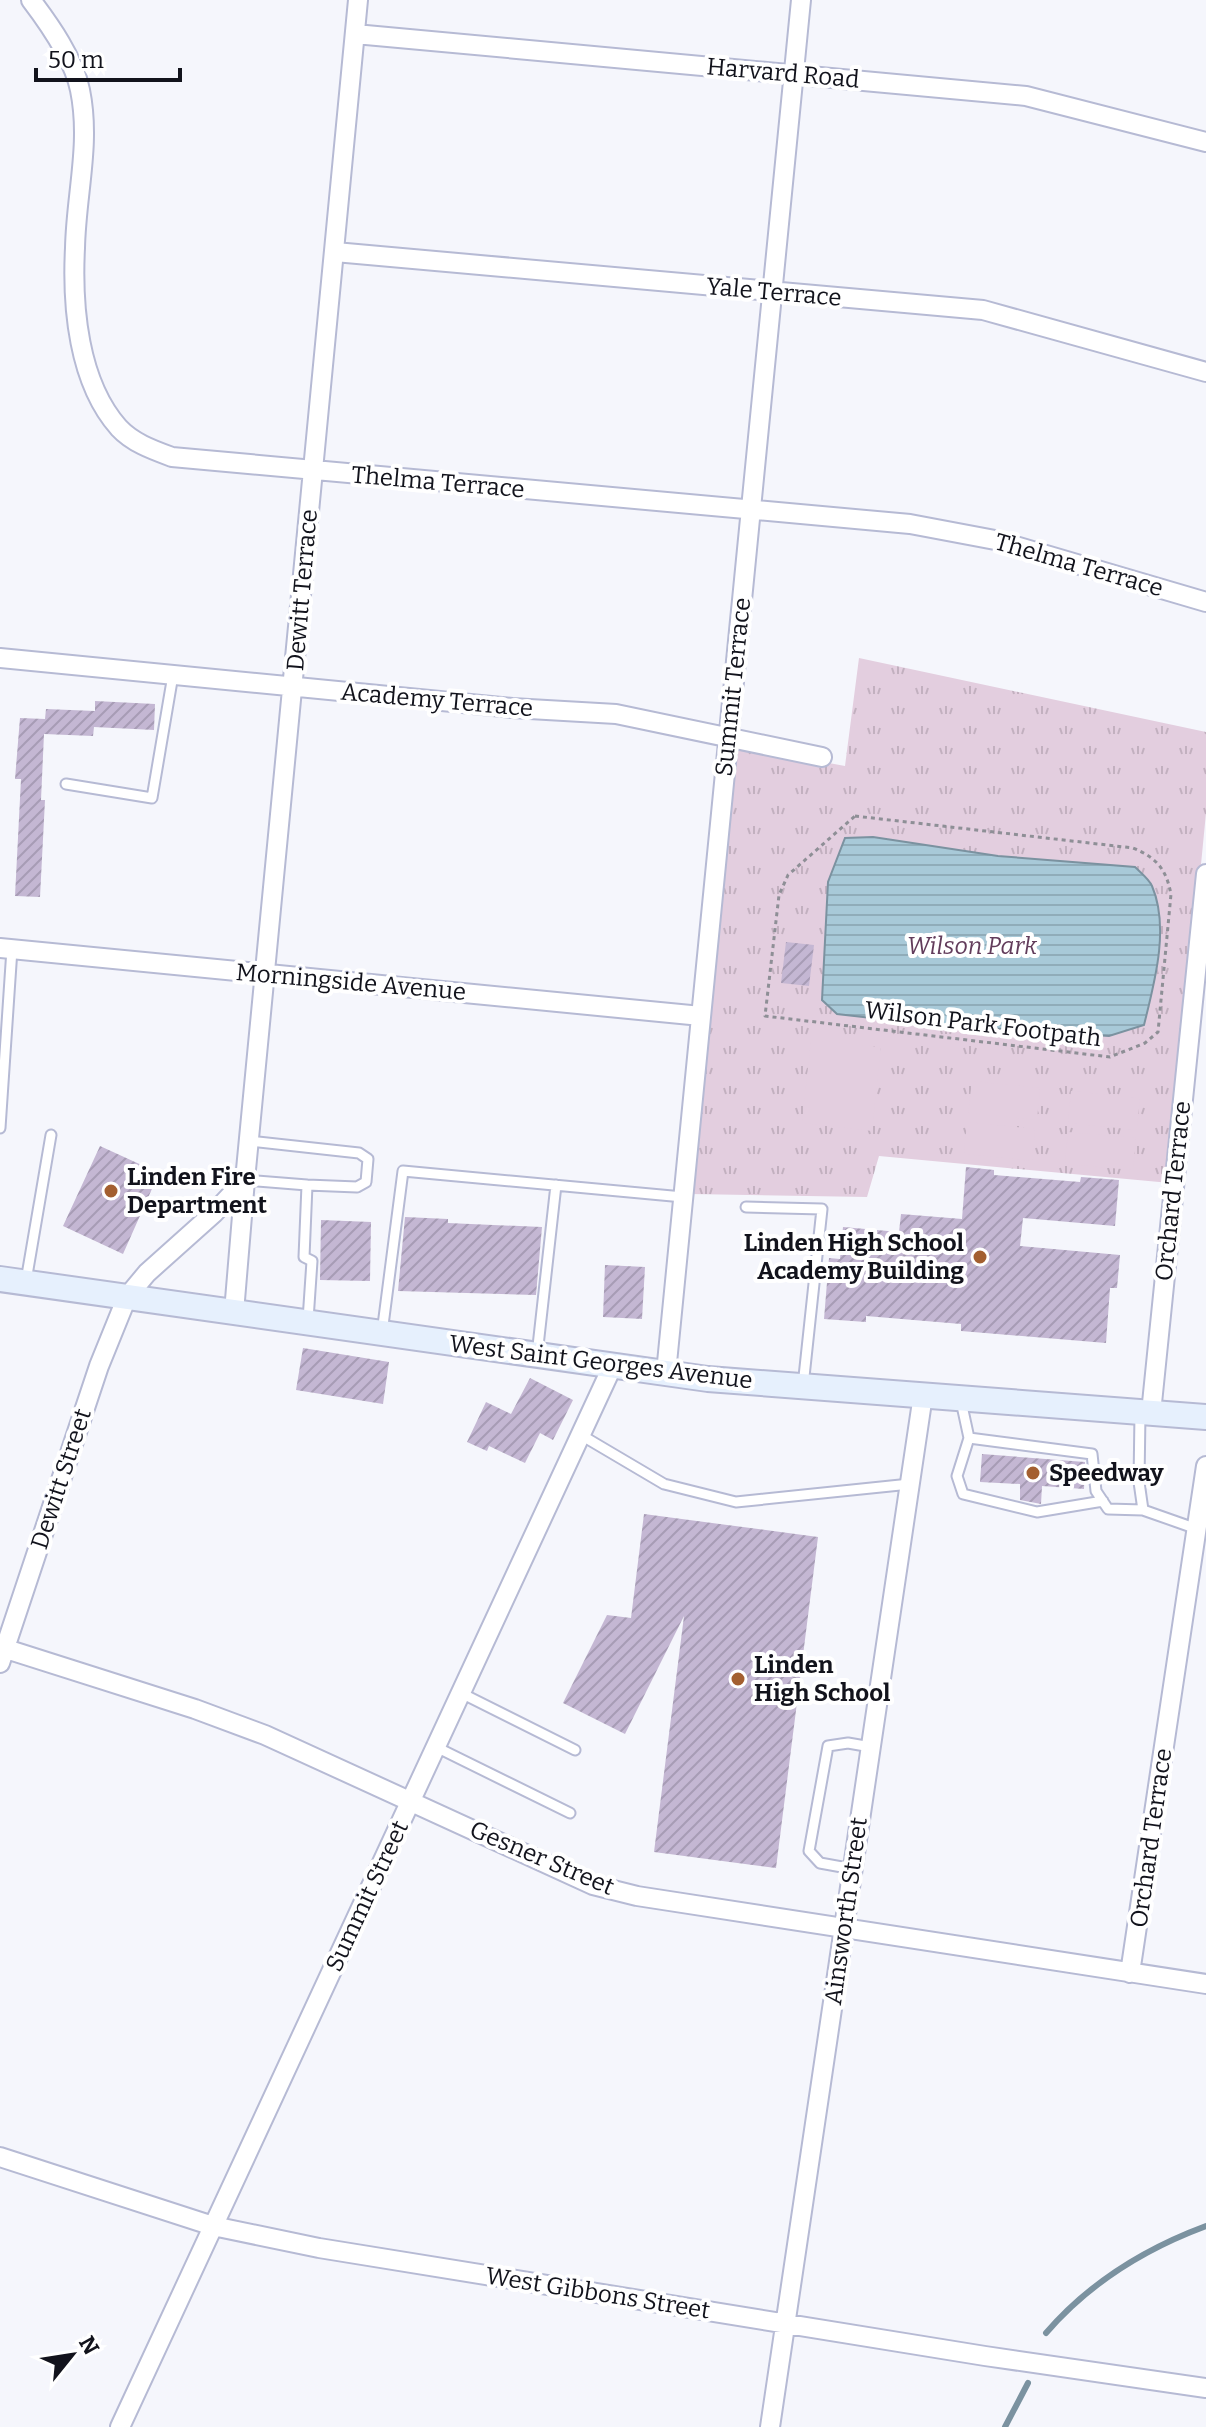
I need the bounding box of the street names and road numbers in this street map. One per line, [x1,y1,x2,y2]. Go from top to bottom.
street label: Harvard Road [705,52,861,94]
street label: Yale Terrace [705,272,843,312]
street label: Thelma Terrace [350,460,526,504]
street label: Dewitt Terrace [281,508,323,672]
street label: Thelma Terrace [992,528,1166,602]
street label: Summit Terrace [710,596,756,778]
street label: Academy Terrace [340,678,534,722]
street label: Morningside Avenue [235,958,467,1006]
street label: Wilson Park Footpath [863,996,1103,1052]
street label: Orchard Terrace [1150,1100,1196,1282]
street label: West Saint Georges Avenue [448,1330,754,1394]
street label: Dewitt Street [25,1405,97,1553]
street label: Orchard Terrace [1125,1747,1177,1929]
street label: Gesner Street [466,1815,619,1901]
street label: Ainsworth Street [819,1815,873,2007]
street label: Summit Street [320,1816,414,1976]
street label: West Gibbons Street [484,2261,712,2325]

